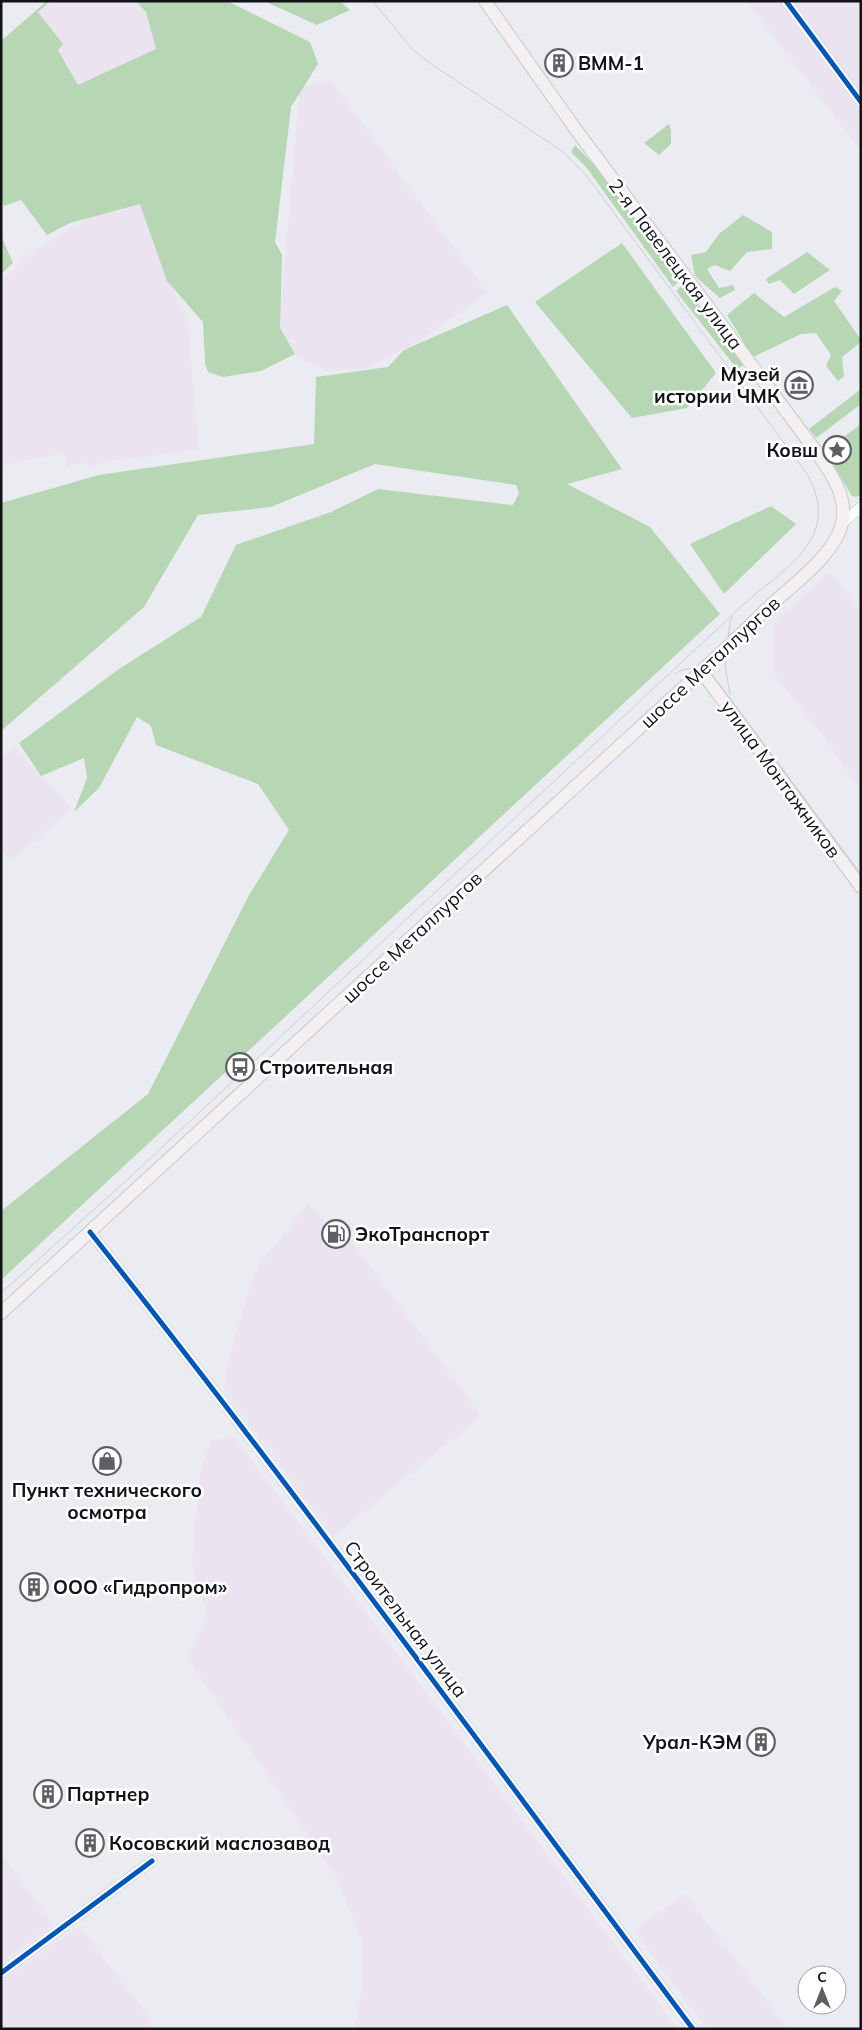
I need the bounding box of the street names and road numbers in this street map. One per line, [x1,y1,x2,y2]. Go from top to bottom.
street label: 2-я Павелецкая улица [604,174,748,354]
street label: шоссе Металлургов [635,591,785,733]
street label: улица Монтажников [716,695,846,863]
street label: шоссе Металлургов [337,866,487,1008]
street label: Строительная улица [339,1536,473,1702]

